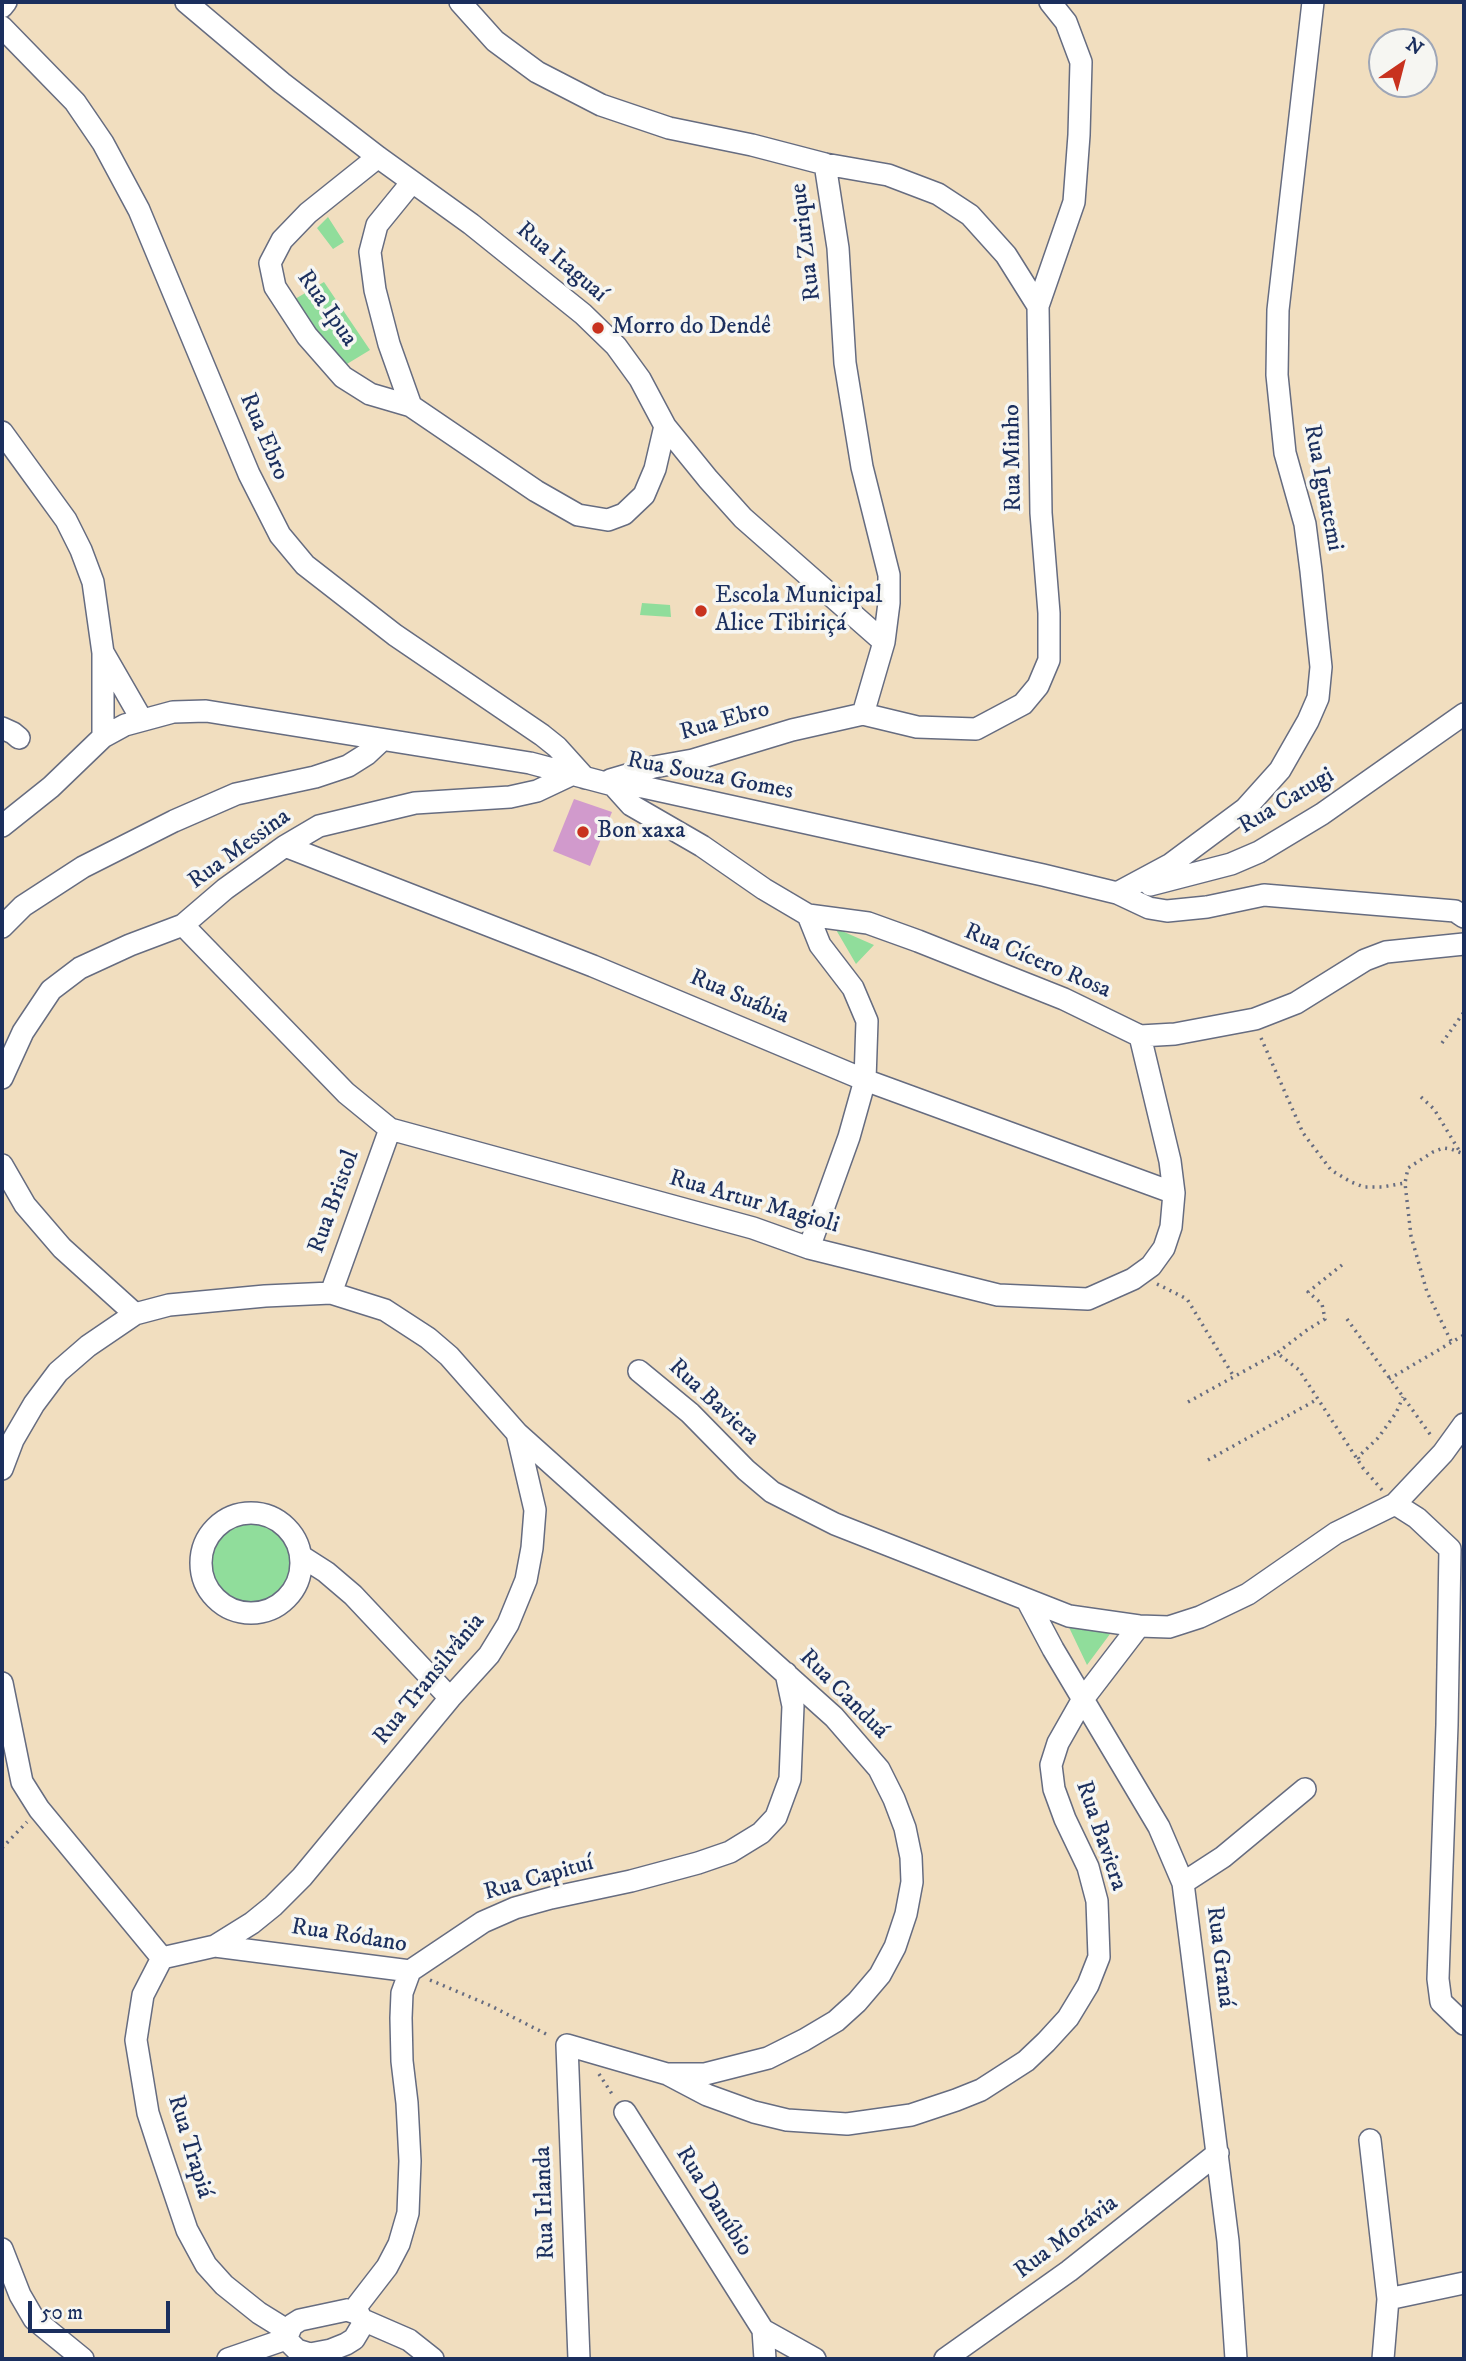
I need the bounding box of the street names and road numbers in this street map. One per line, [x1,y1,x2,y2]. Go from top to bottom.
street label: Rua Zurique [785,181,829,303]
street label: Rua Itaguaí [510,217,612,309]
street label: Rua Ipua [289,265,363,353]
street label: Rua Ebro [232,389,294,485]
street label: Rua Minho [999,404,1029,512]
street label: Rua Iguatemi [1296,422,1348,554]
street label: Rua Ebro [677,696,773,748]
street label: Rua Souza Gomes [624,747,796,807]
street label: Rua Catugi [1234,762,1340,842]
street label: Rua Messina [183,803,297,897]
street label: Rua Cícero Rosa [959,918,1115,1006]
street label: Rua Suábia [685,964,793,1032]
street label: Rua Bristol [303,1147,367,1257]
street label: Rua Artur Magioli [666,1165,842,1241]
street label: Rua Baviera [661,1354,765,1452]
street label: Rua Transilvânia [368,1608,492,1752]
street label: Rua Canduá [792,1644,894,1746]
street label: Rua Baviera [1068,1777,1132,1895]
street label: Rua Capituí [481,1850,597,1908]
street label: Rua Graná [1199,1905,1239,2009]
street label: Rua Ródano [289,1914,409,1960]
street label: Rua Trapiá [160,2092,218,2202]
street label: Rua Danúbio [668,2142,758,2262]
street label: Rua Irlanda [530,2146,562,2260]
street label: Rua Morávia [1010,2190,1124,2286]

